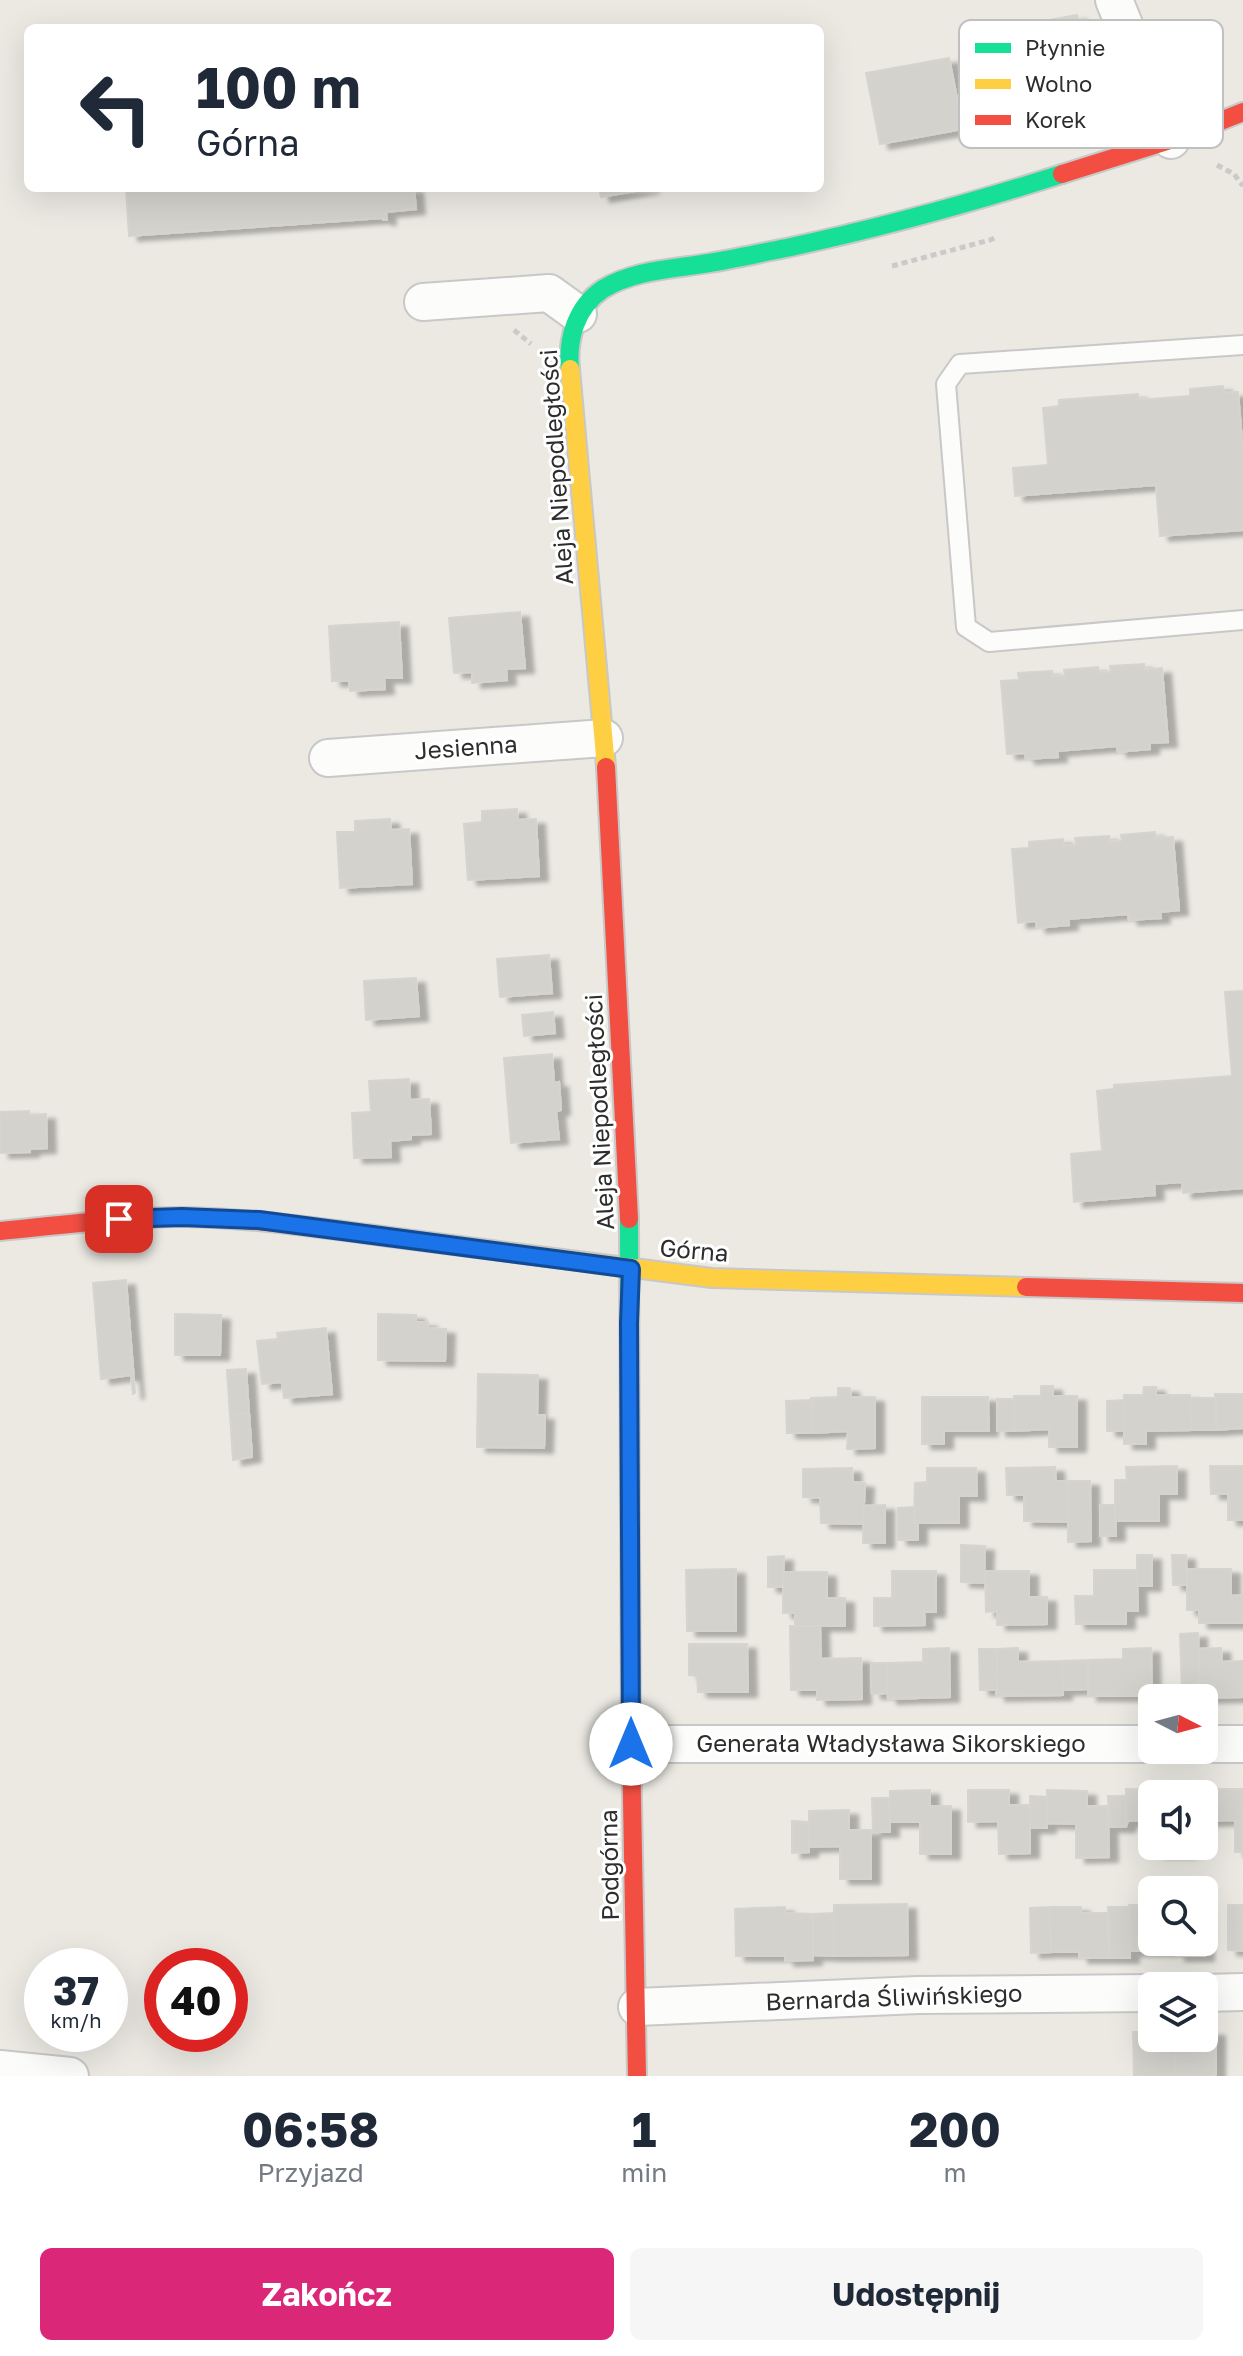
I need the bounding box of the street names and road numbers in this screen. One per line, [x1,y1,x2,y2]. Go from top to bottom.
street label: Aleja Niepodległości [533,348,578,586]
street label: Jesienna [413,728,518,765]
street label: Aleja Niepodległości [578,993,619,1231]
street label: Górna [658,1232,730,1267]
street label: Generała Władysława Sikorskiego [696,1728,1086,1757]
street label: Podgórna [593,1809,624,1921]
street label: Bernarda Śliwińskiego [765,1978,1023,2015]

